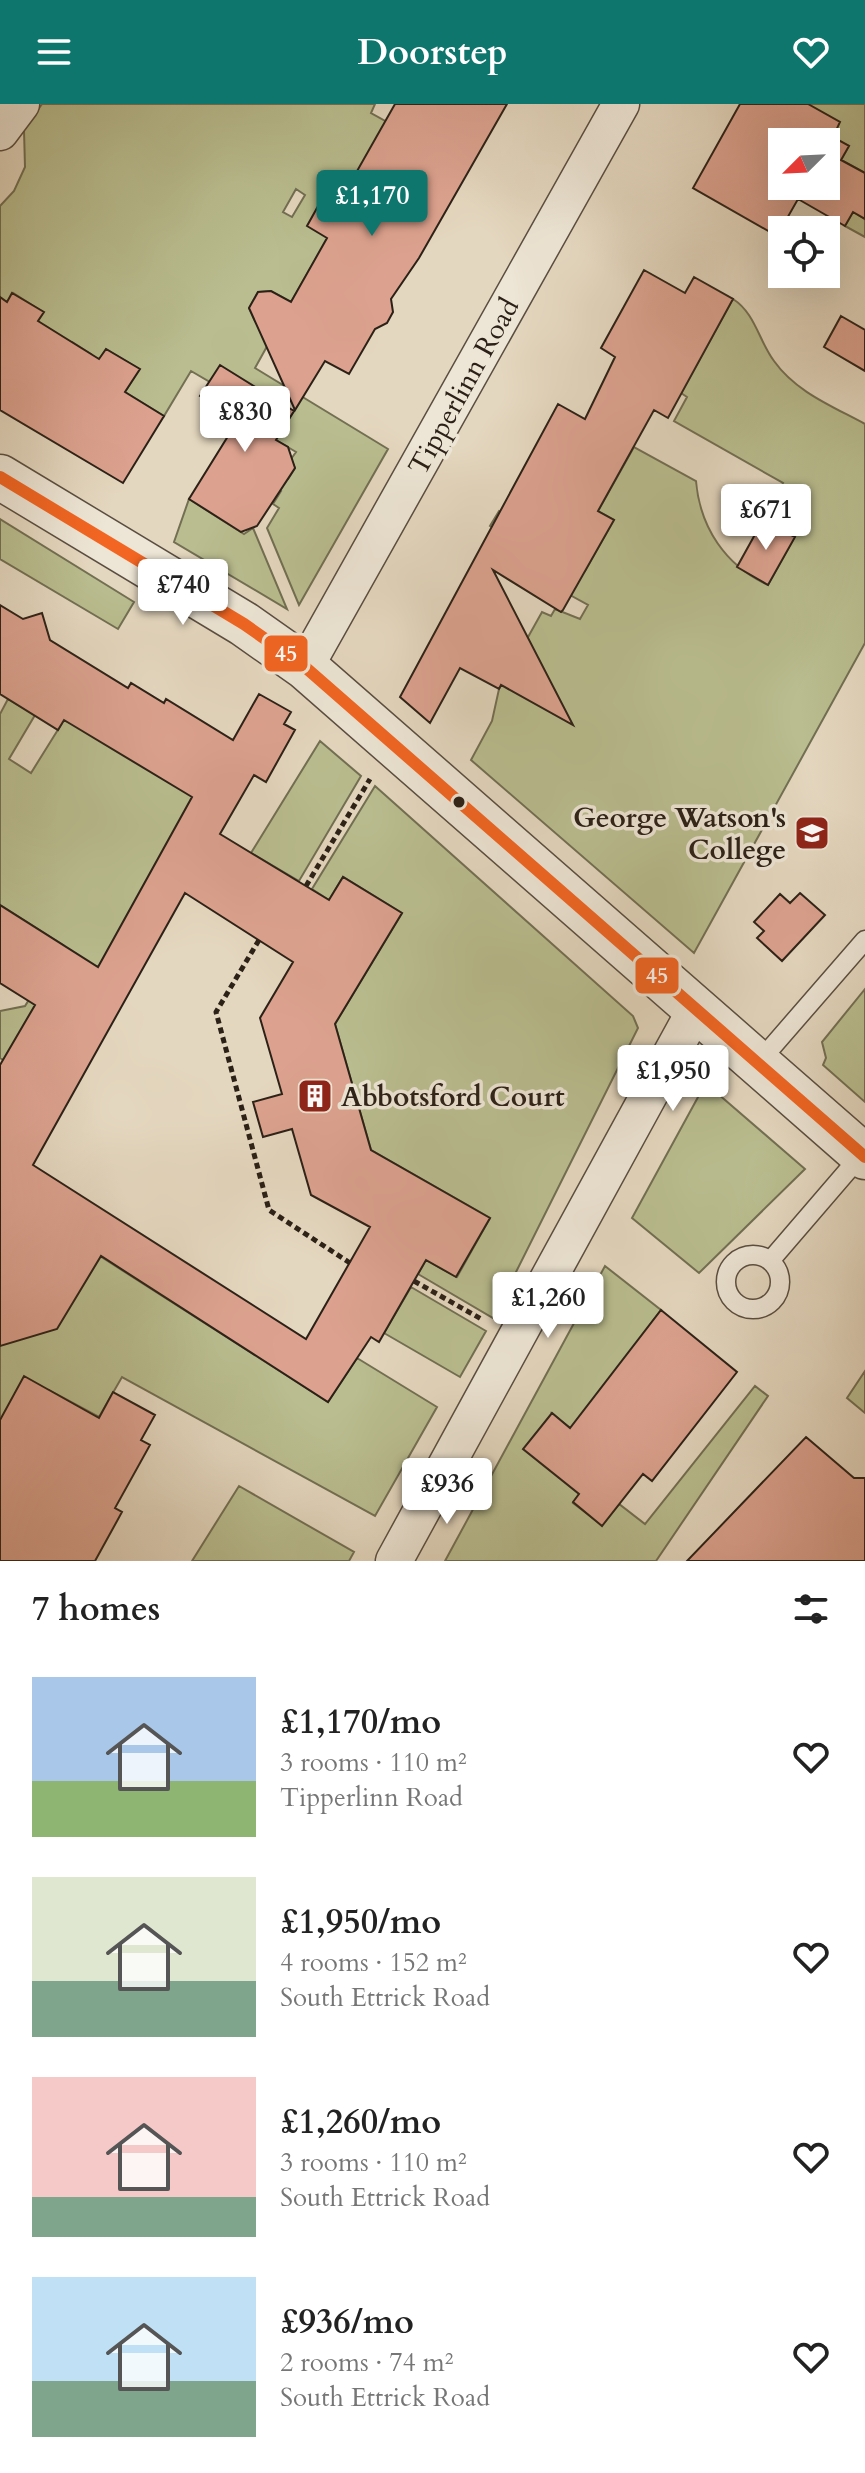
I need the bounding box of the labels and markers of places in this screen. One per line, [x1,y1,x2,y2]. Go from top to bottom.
pin: £1,170 [307,170,437,238]
pin: £830 [198,386,292,454]
pin: £671 [719,484,813,552]
pin: £740 [136,559,230,627]
unlabelled marker [451,794,467,810]
place label: George Watson's College [573,799,786,869]
school or university icon: George Watson's College [793,814,831,852]
pin: £1,950 [608,1045,738,1113]
building icon: Abbotsford Court [296,1077,334,1115]
place label: Abbotsford Court [341,1078,565,1116]
pin: £1,260 [483,1272,613,1340]
pin: £936 [400,1458,494,1526]

